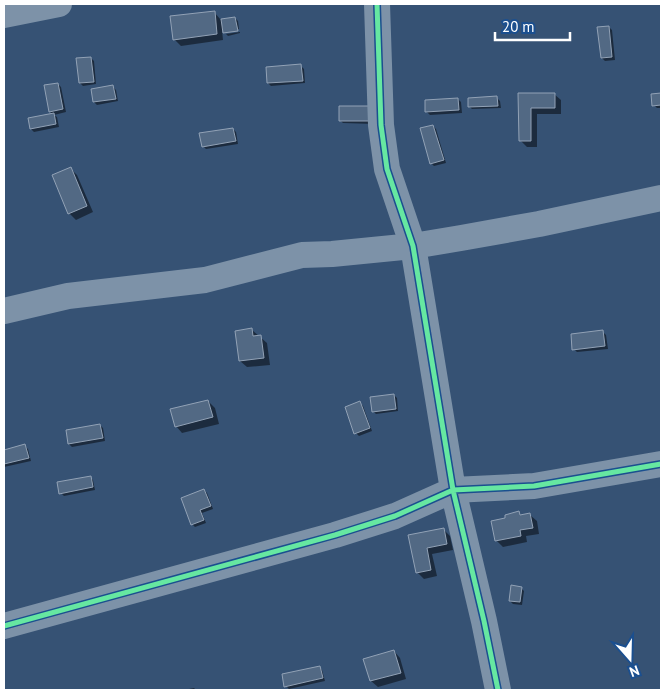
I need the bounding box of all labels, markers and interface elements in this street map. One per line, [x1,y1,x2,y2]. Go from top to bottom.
scale bar [495,10,570,42]
text: 20 m [502,17,535,36]
north arrow [605,634,655,684]
text: N [627,661,642,681]

